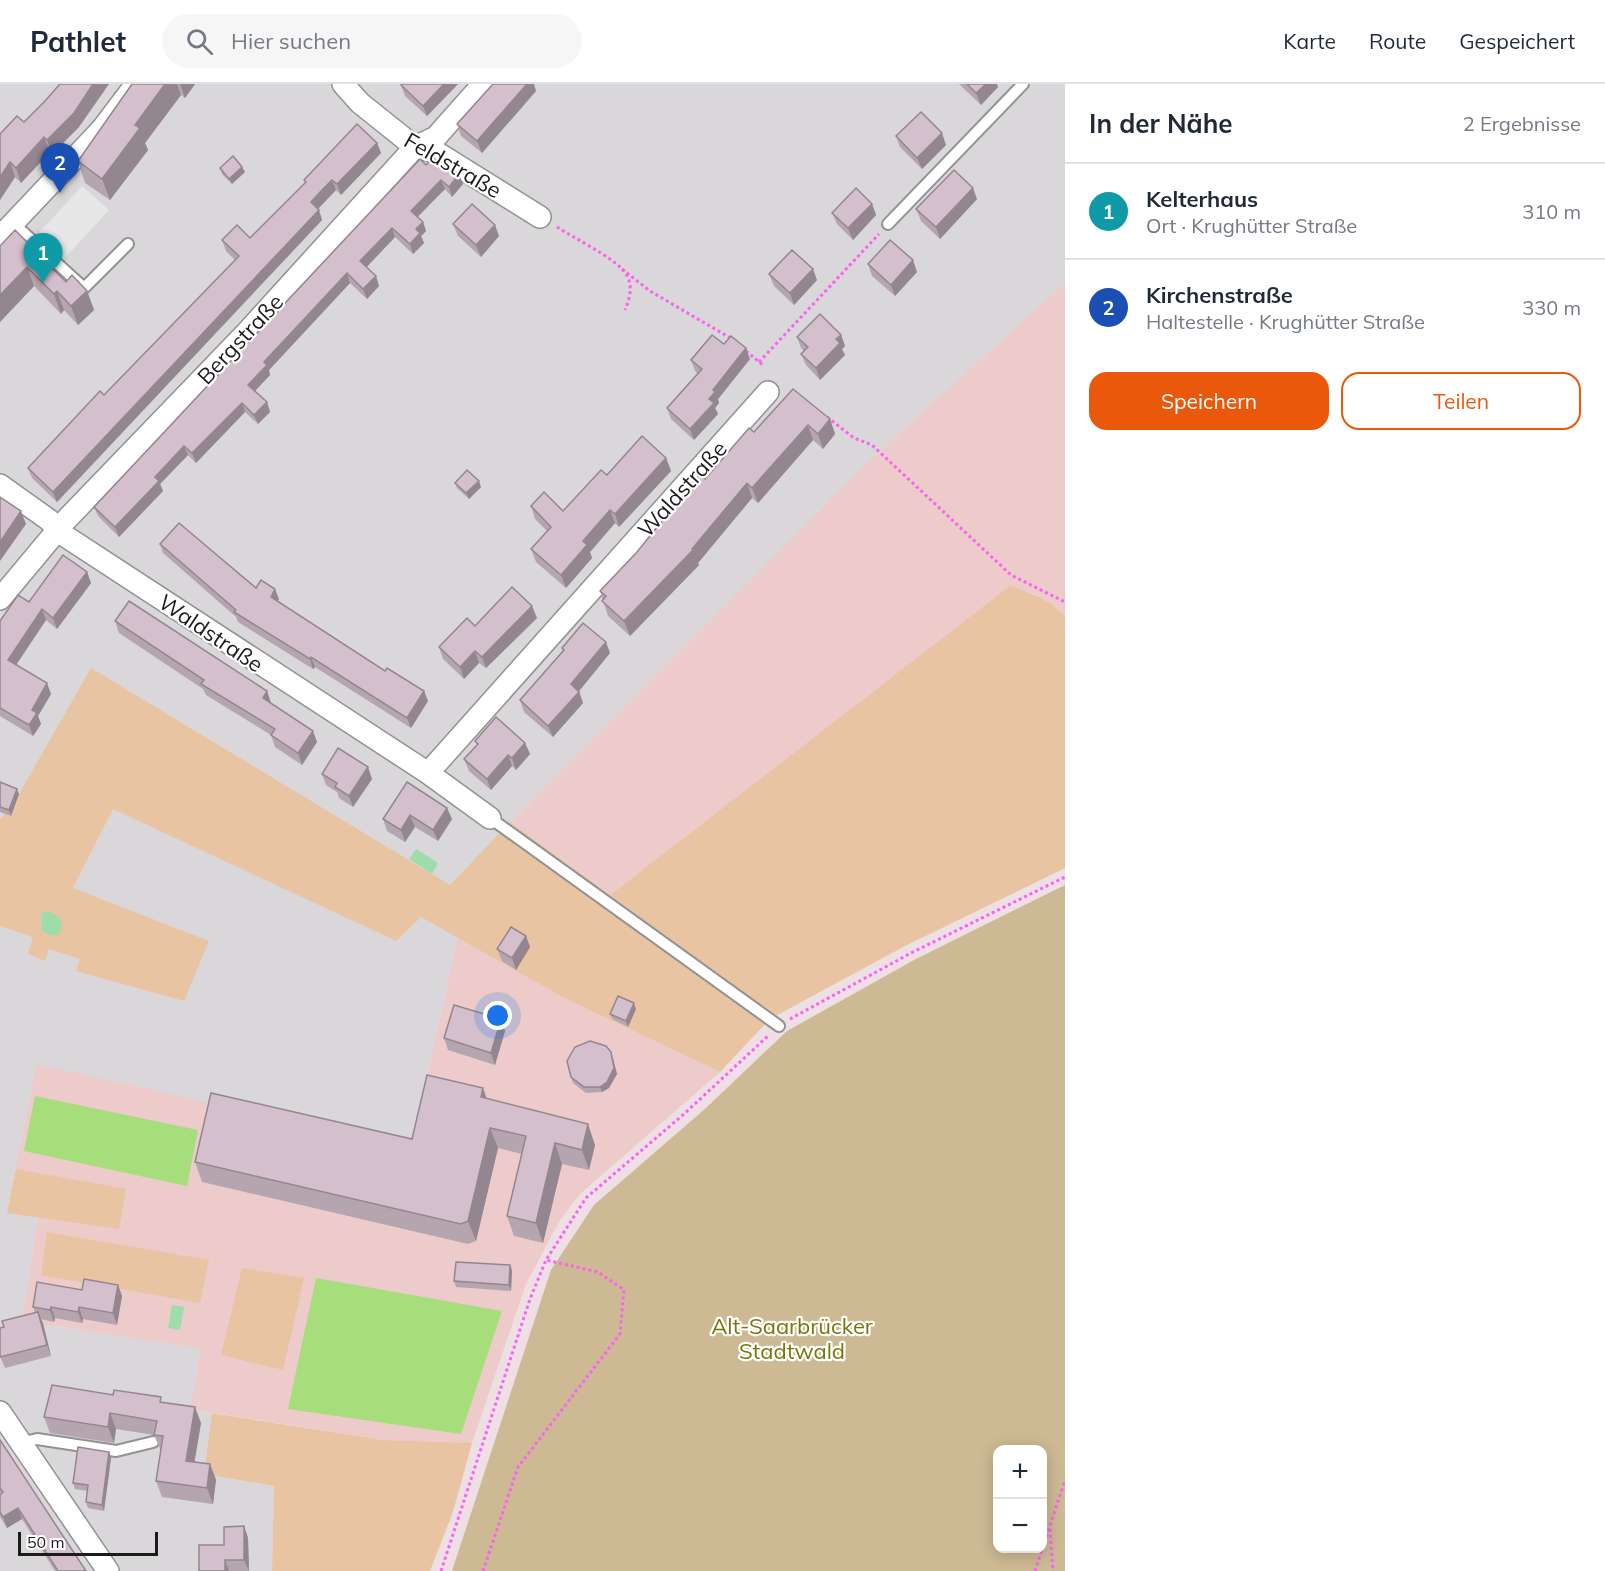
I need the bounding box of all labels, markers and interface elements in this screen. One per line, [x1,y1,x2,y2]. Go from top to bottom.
search box [162,14,582,68]
text: Pathlet [30,24,126,59]
icon: search [183,25,216,58]
text: Hier suchen [231,27,351,55]
text: Karte [1283,28,1336,54]
text: Route [1369,28,1426,54]
text: Gespeichert [1459,28,1575,54]
text: In der Nähe [1089,107,1233,140]
text: 2 Ergebnisse [1463,111,1581,136]
street label: Feldstraße [399,126,507,204]
pin: 2 [40,144,80,193]
text: Kelterhaus [1146,185,1258,213]
text: 1 [1103,199,1115,224]
text: 310 m [1522,199,1581,224]
text: Ort · Krughütter Straße [1146,213,1357,238]
pin: 1 [24,234,63,283]
text: Kirchenstraße [1146,281,1293,309]
street label: Bergstraße [191,288,289,390]
text: 2 [1103,295,1115,320]
text: 330 m [1522,295,1581,320]
text: Haltestelle · Krughütter Straße [1146,309,1425,334]
button: Speichern [1089,372,1329,430]
button: Teilen [1341,372,1581,430]
street label: Waldstraße [631,435,733,543]
street label: Waldstraße [153,588,269,678]
your location [483,1001,512,1030]
park label: Alt-Saarbrücker Stadtwald [711,1312,873,1365]
map controls [993,1445,1047,1553]
button: + [993,1445,1047,1499]
button: − [993,1499,1047,1553]
scale bar [18,1529,158,1556]
text: 50 m [27,1532,64,1552]

